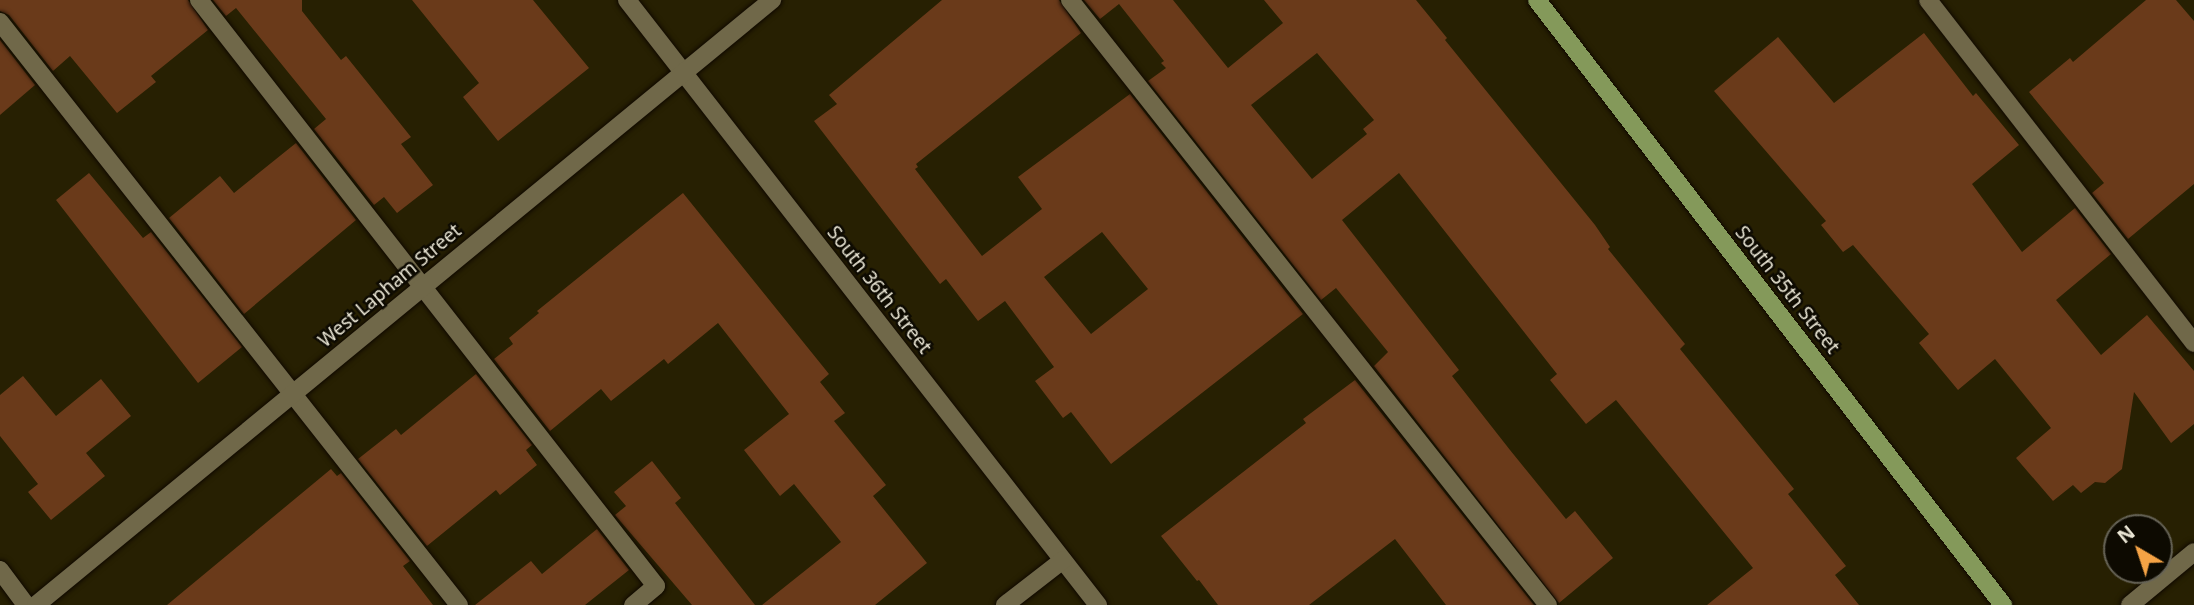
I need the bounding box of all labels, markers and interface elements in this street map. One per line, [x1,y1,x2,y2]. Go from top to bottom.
street label: West Lapham Street [314,220,466,352]
street label: South 36th Street [822,222,936,358]
street label: South 35th Street [1730,222,1844,358]
north arrow [2103,514,2173,584]
text: N [2112,519,2140,549]

